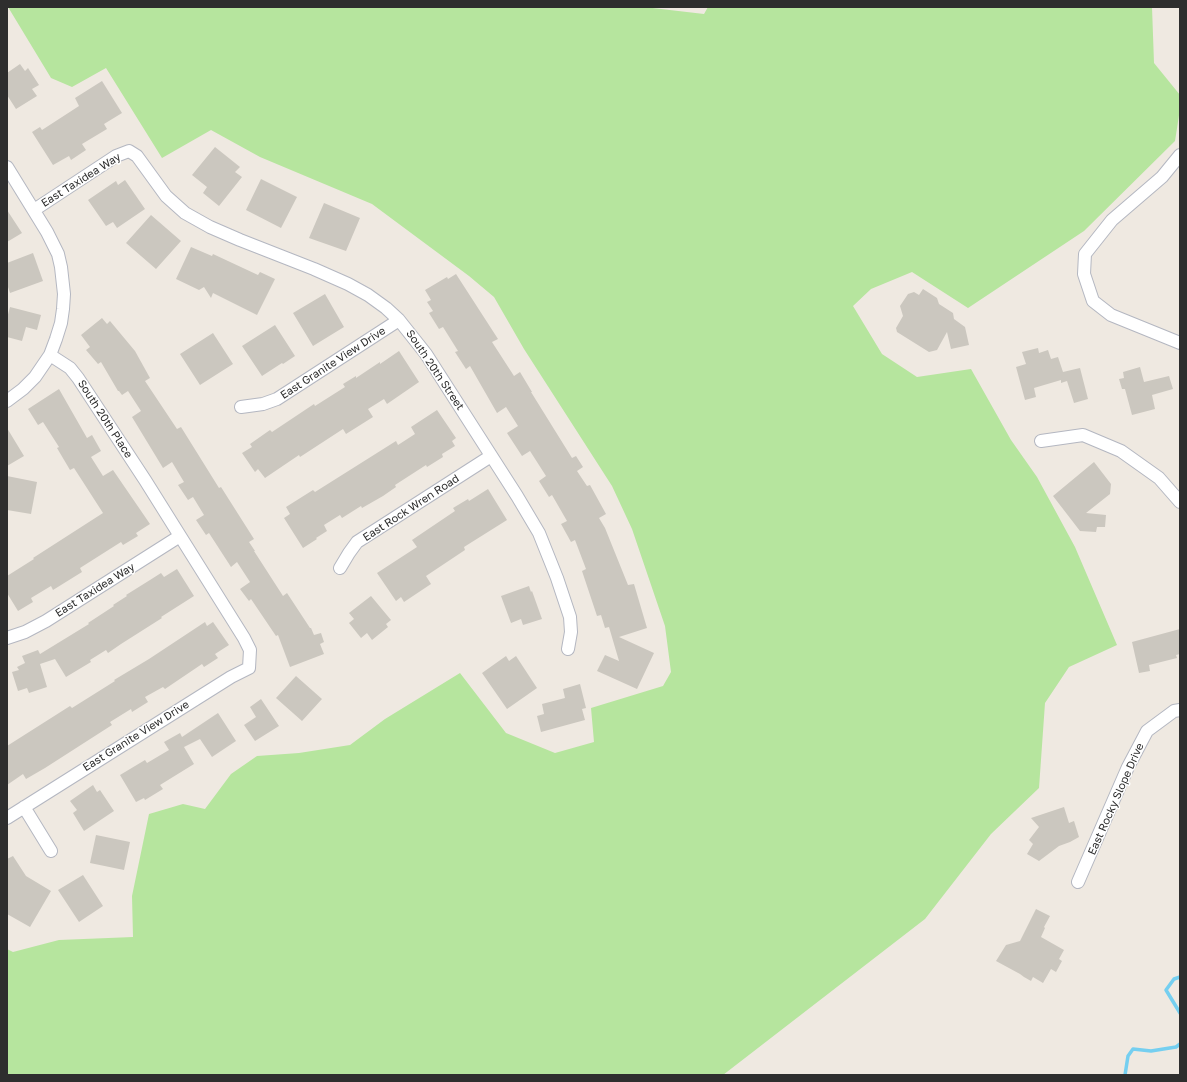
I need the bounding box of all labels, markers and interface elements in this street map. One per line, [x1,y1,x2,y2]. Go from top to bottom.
street label: East Taxidea Way [39,150,123,210]
street label: East Granite View Drive [278,324,388,402]
street label: South 20th Street [403,327,467,413]
street label: South 20th Place [75,377,135,461]
street label: East Rock Wren Road [360,472,462,544]
street label: East Taxidea Way [53,560,137,620]
street label: East Granite View Drive [80,698,192,774]
street label: East Rocky Slope Drive [1085,741,1147,857]

